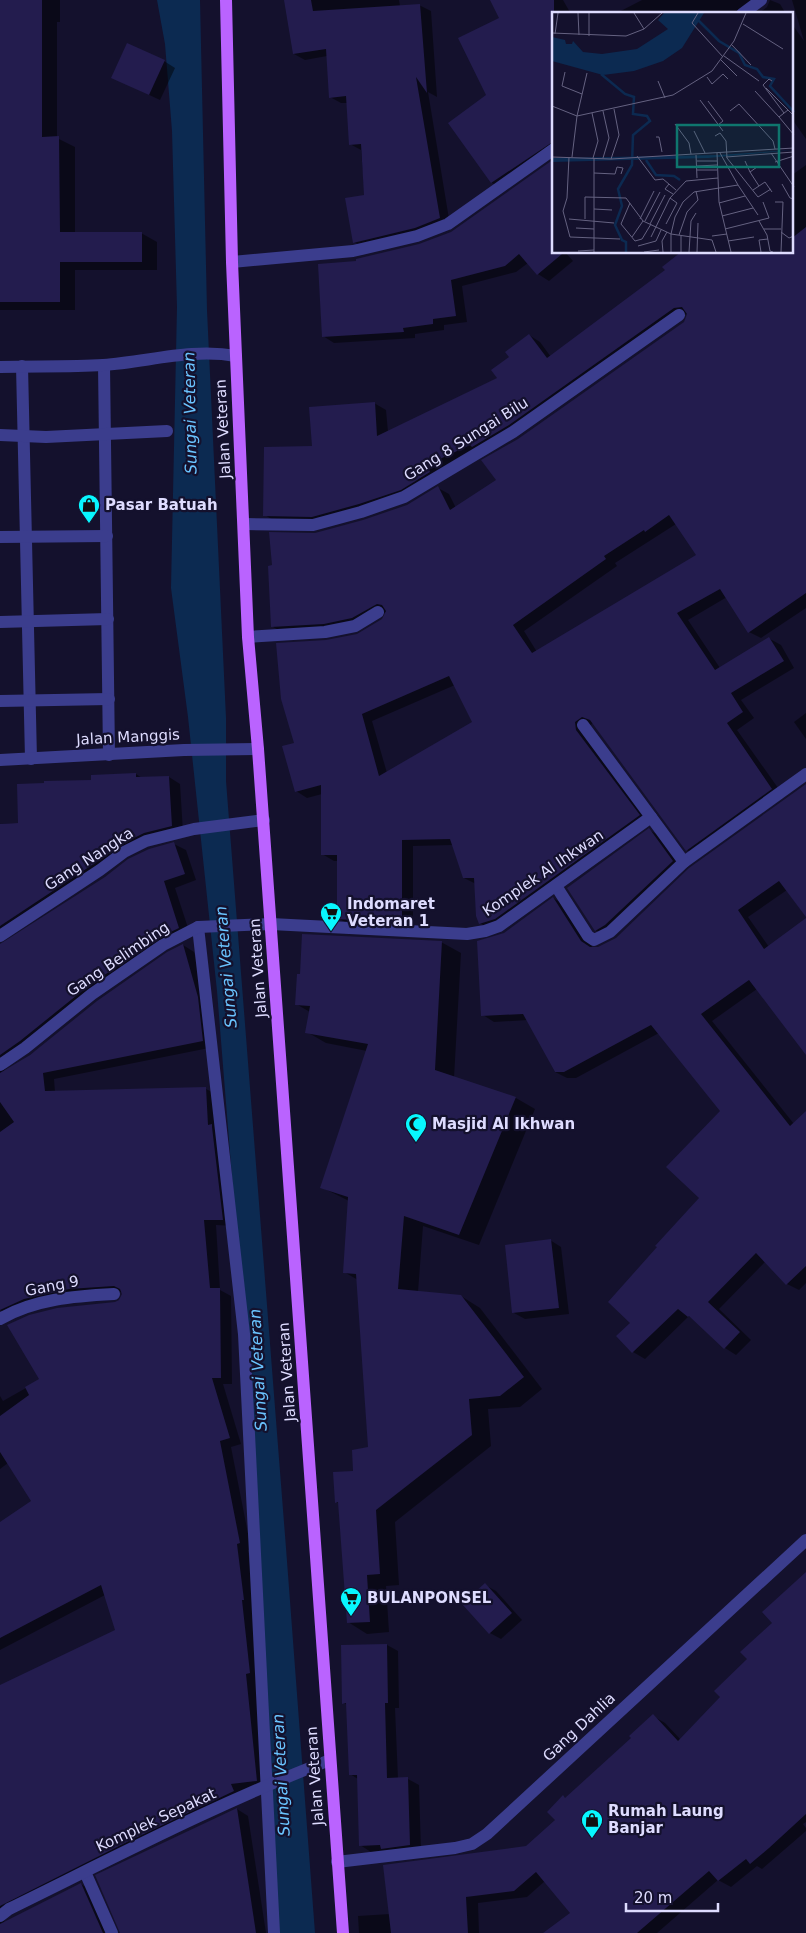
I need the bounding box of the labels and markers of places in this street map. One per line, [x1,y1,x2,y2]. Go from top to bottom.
shop icon: Pasar Batuah [77,493,101,524]
place label: Pasar Batuah [105,496,218,514]
place label: Indomaret Veteran 1 [347,895,435,930]
supermarket icon: Indomaret Veteran 1 [319,901,343,932]
mosque icon: Masjid Al Ikhwan [404,1112,428,1143]
place label: Masjid Al Ikhwan [432,1115,575,1133]
supermarket icon: BULANPONSEL [339,1586,363,1617]
place label: BULANPONSEL [367,1589,492,1607]
place label: Rumah Laung Banjar [608,1802,724,1837]
shop icon: Rumah Laung Banjar [580,1808,604,1839]

